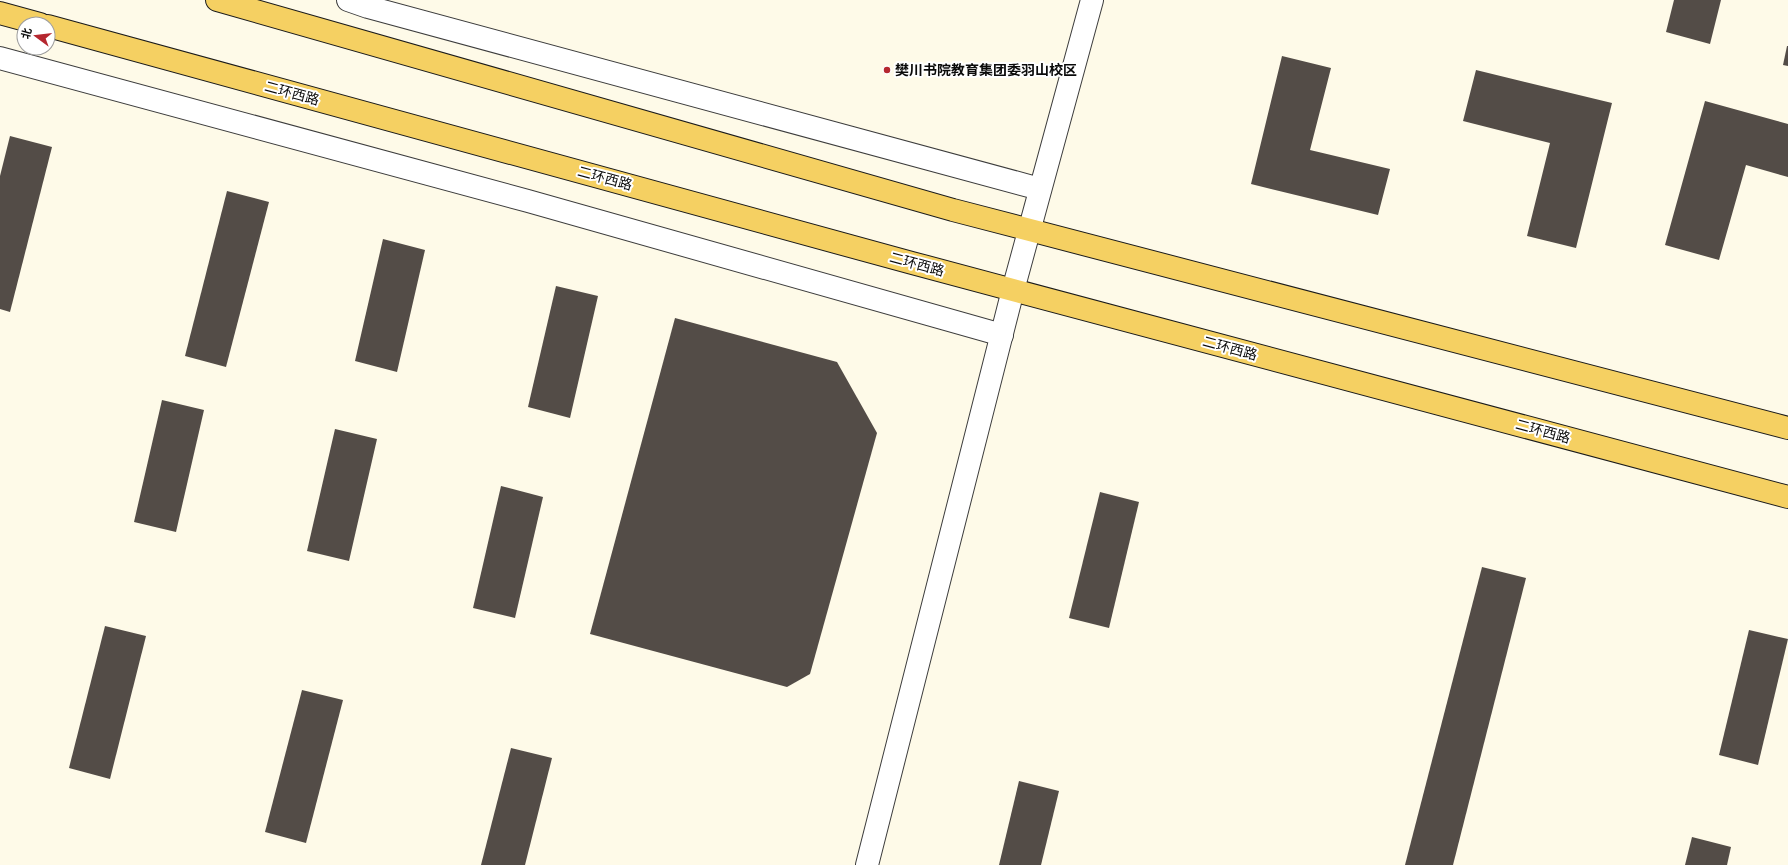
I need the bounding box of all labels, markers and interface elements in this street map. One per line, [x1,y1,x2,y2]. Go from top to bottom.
north arrow [16,16,56,56]
text: 北 [19,27,34,40]
place label: 樊川书院教育集团委羽山校区 [895,62,1077,78]
marker: 樊川书院教育集团委羽山校区 [882,65,892,75]
street label: 二环西路 [263,78,321,108]
street label: 二环西路 [576,163,634,193]
street label: 二环西路 [888,249,946,279]
street label: 二环西路 [1201,333,1259,363]
street label: 二环西路 [1514,416,1572,446]

